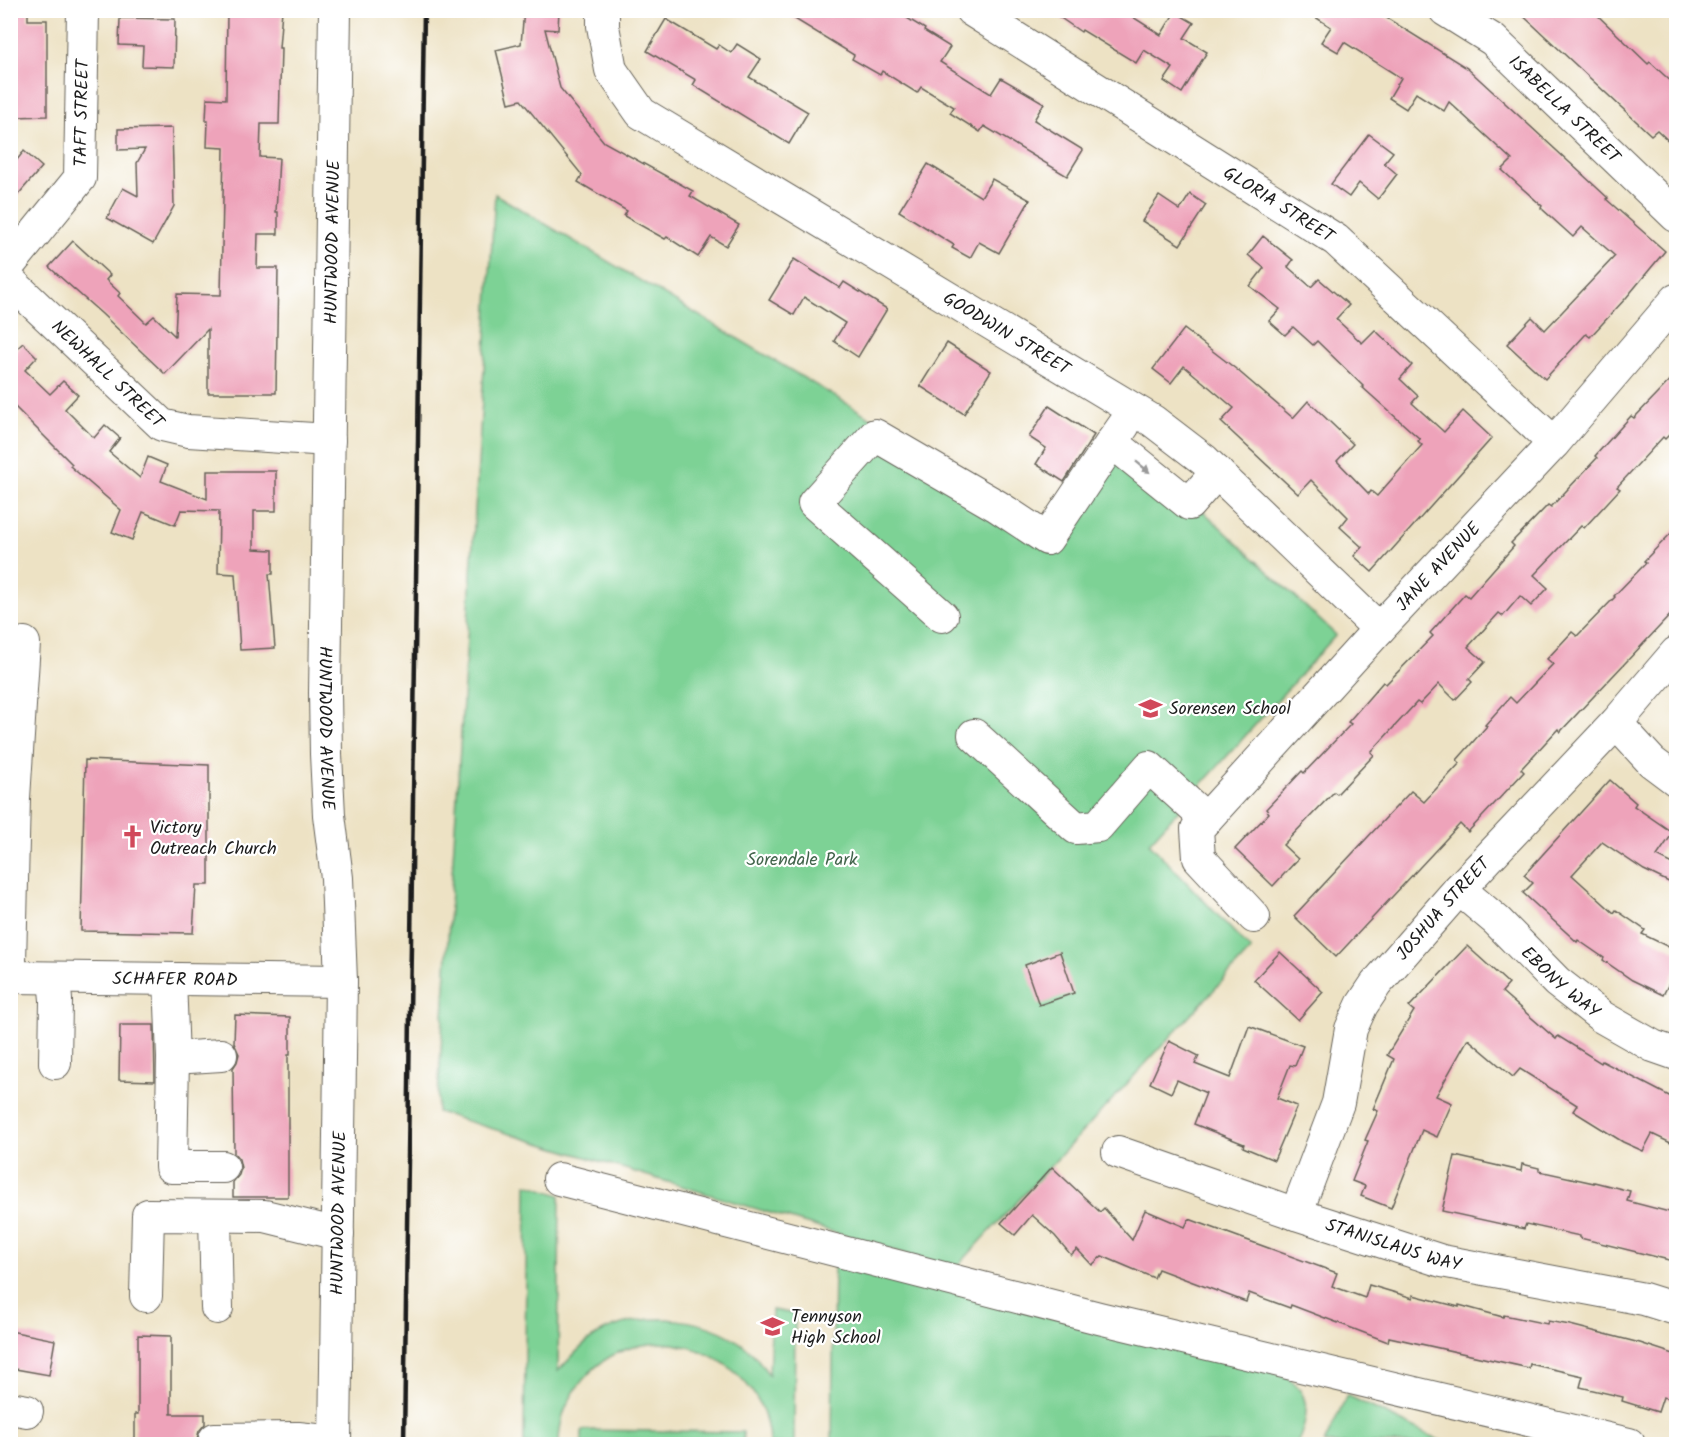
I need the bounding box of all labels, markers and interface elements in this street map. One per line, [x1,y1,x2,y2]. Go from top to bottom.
street label: ISABELLA STREET [1501,49,1627,172]
street label: TAFT STREET [67,58,98,167]
street label: HUNTWOOD AVENUE [318,159,349,324]
street label: GLORIA STREET [1217,159,1341,252]
street label: GOODWIN STREET [937,285,1076,385]
street label: NEWHALL STREET [44,314,171,437]
one-way arrow [1135,461,1151,474]
street label: JANE AVENUE [1389,516,1489,619]
street label: HUNTWOOD AVENUE [309,646,342,811]
school or university icon: Sorensen School [1138,695,1164,721]
place label: Sorensen School [1169,695,1291,724]
place label: Victory Outreach Church [150,814,277,864]
church icon: Victory Outreach Church [119,824,145,850]
park label: Sorendale Park [746,846,858,875]
street label: JOSHUA STREET [1389,850,1499,968]
street label: EBONY WAY [1513,940,1606,1027]
street label: SCHAFER ROAD [112,965,238,996]
street label: HUNTWOOD AVENUE [324,1130,355,1295]
street label: STANISLAUS WAY [1321,1211,1464,1280]
place label: Tennyson High School [791,1303,881,1353]
school or university icon: Tennyson High School [760,1313,786,1339]

